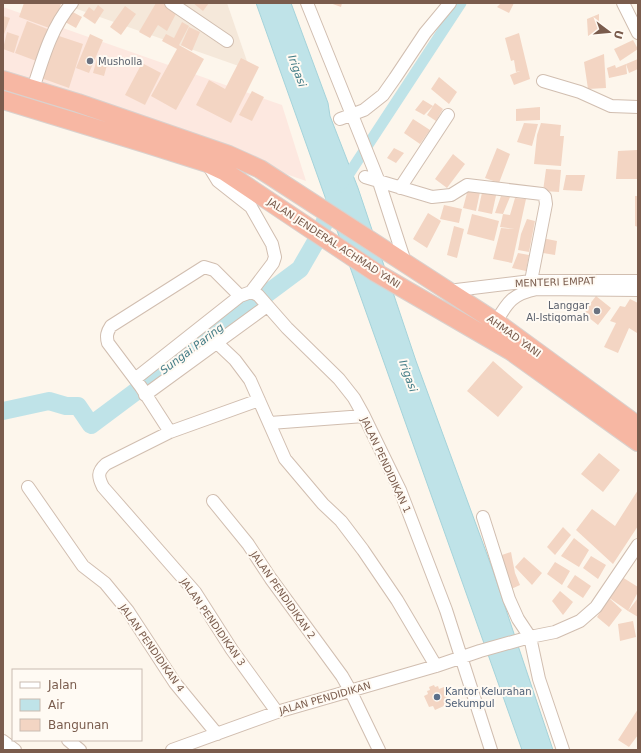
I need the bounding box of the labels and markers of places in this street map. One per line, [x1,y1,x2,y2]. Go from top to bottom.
marker: Musholla [85,56,95,66]
place label: Musholla [98,56,142,67]
place label: Langgar Al-Istiqomah [526,300,590,323]
marker: Langgar Al-Istiqomah [592,306,602,316]
place label: Kantor Kelurahan Sekumpul [445,686,532,709]
marker: Kantor Kelurahan Sekumpul [432,692,442,702]

